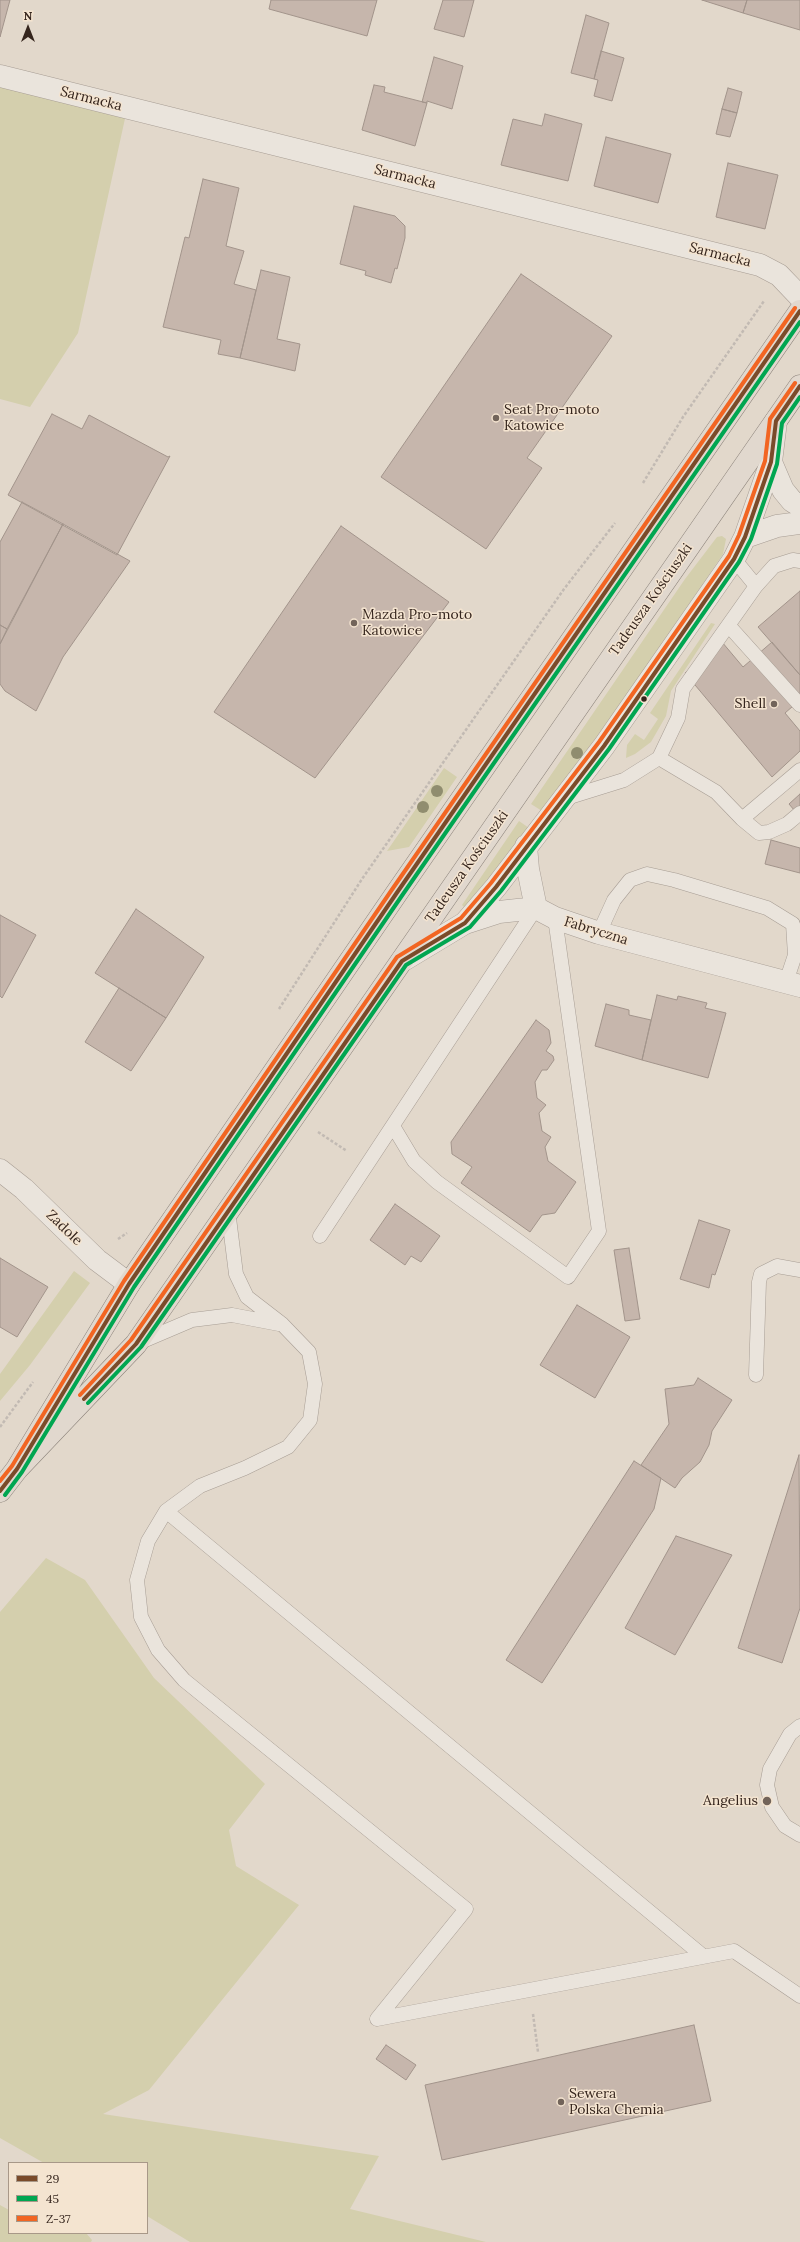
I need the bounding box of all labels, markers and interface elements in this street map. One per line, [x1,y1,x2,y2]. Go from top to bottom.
north arrow [8,8,48,48]
text: N [24,9,32,23]
street label: Sarmacka [58,83,124,115]
street label: Sarmacka [372,161,438,193]
street label: Sarmacka [687,239,753,271]
place label: Seat Pro-moto Katowice [504,402,600,434]
marker: Seat Pro-moto Katowice [491,413,501,423]
street label: Tadeusza Kościuszki [606,540,696,660]
place label: Mazda Pro-moto Katowice [362,607,472,640]
marker: Mazda Pro-moto Katowice [349,618,359,628]
unlabelled marker [639,694,649,704]
place label: Shell [734,696,766,712]
marker: Shell [769,699,779,709]
street label: Tadeusza Kościuszki [422,807,512,927]
street label: Fabryczna [562,913,630,949]
street label: Zadole [42,1207,86,1249]
place label: Angelius [703,1793,758,1809]
marker: Angelius [761,1795,773,1807]
place label: Sewera Polska Chemia [569,2086,664,2118]
marker: Sewera Polska Chemia [556,2097,566,2107]
legend [8,2162,148,2234]
text: 29 [46,2171,59,2186]
text: 45 [46,2191,59,2206]
text: Z-37 [46,2211,71,2226]

